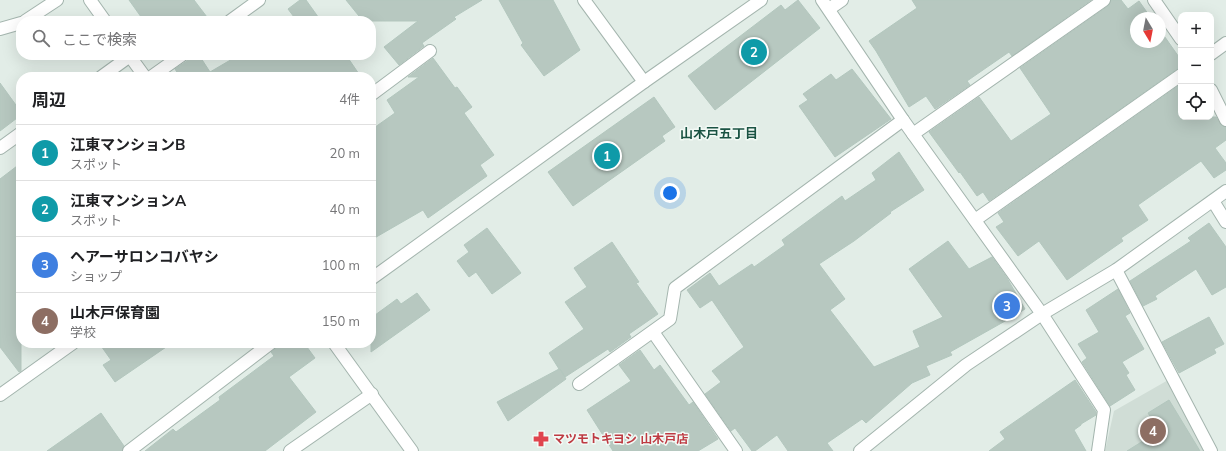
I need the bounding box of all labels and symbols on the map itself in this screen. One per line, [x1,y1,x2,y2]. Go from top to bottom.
north arrow [1130,12,1166,48]
pin: 2 [741,37,767,67]
district label: 山木戸五丁目 [680,125,758,141]
pin: 1 [594,141,620,171]
your location [660,183,680,203]
pin: 3 [994,291,1020,321]
pin: 4 [1140,416,1166,446]
pharmacy icon: マツモトキヨシ 山木戸店 [532,430,550,448]
place label: マツモトキヨシ 山木戸店 [553,431,688,446]

